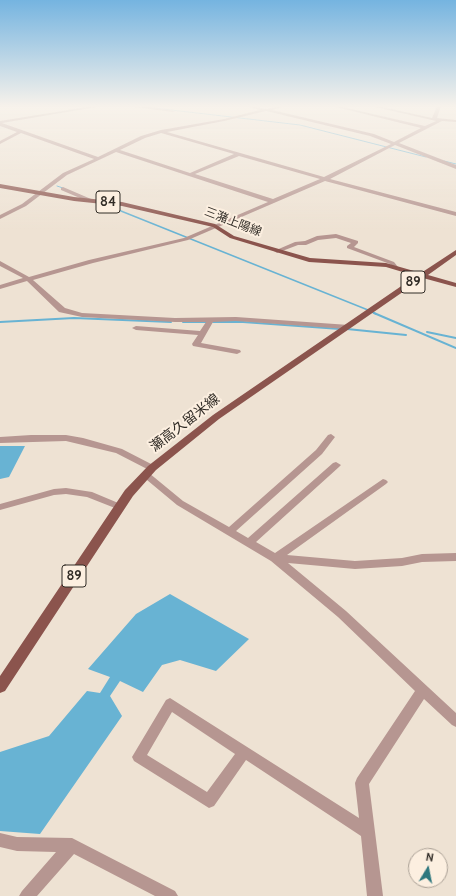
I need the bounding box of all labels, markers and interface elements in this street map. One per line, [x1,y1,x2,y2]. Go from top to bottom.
road number: 84 [96,191,120,213]
street label: 三潴上陽線 [202,205,264,239]
road number: 89 [401,271,425,293]
street label: 瀬高久留米線 [147,391,223,455]
road number: 89 [62,565,86,587]
north arrow [408,848,448,888]
text: N [425,850,435,865]

